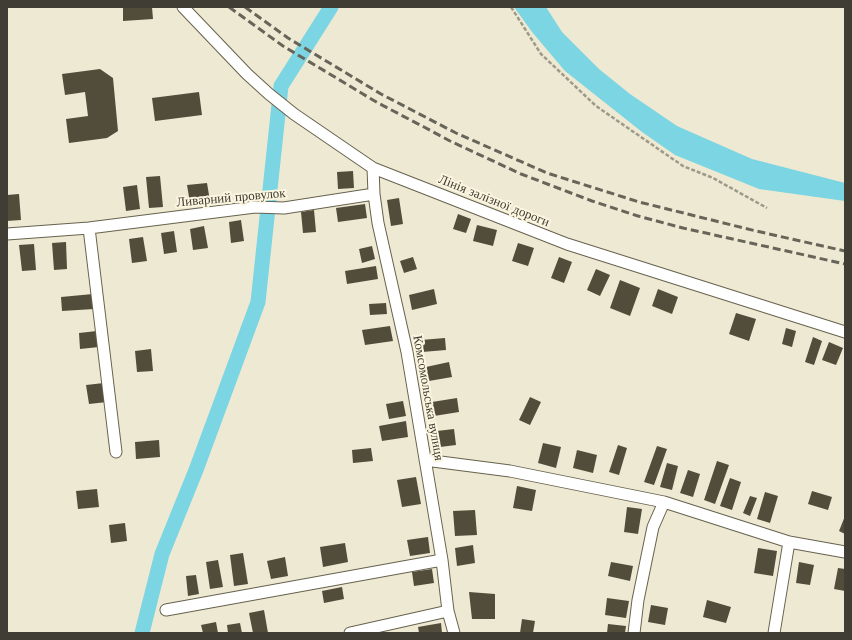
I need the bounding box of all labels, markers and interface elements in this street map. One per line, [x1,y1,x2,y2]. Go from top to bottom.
street label: Лінія залізної дороги [436,172,552,230]
street label: Ливарний провулок [176,185,286,211]
street label: Комсомольська вулиця [409,334,447,462]

